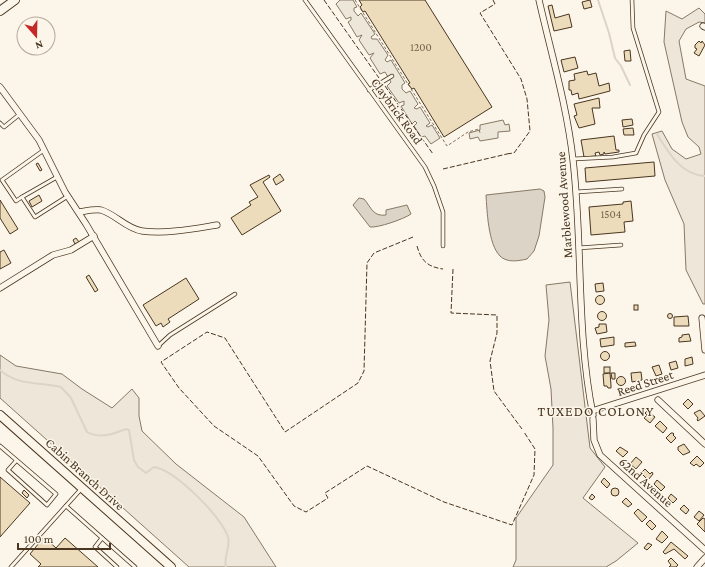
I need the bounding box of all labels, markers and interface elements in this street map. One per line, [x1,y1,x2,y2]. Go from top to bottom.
north arrow [16,16,56,56]
text: N [33,38,45,52]
house number: 1200 [410,41,432,53]
street label: Claybrick Road [368,75,426,147]
street label: Marblewood Avenue [553,151,575,259]
house number: 1504 [601,208,622,220]
street label: Reed Street [615,367,676,399]
district label: TUXEDO COLONY [538,403,654,419]
street label: Cabin Branch Drive [43,435,128,513]
street label: 62nd Avenue [616,454,676,510]
scale bar [18,525,110,551]
text: 100 m [24,532,54,546]

